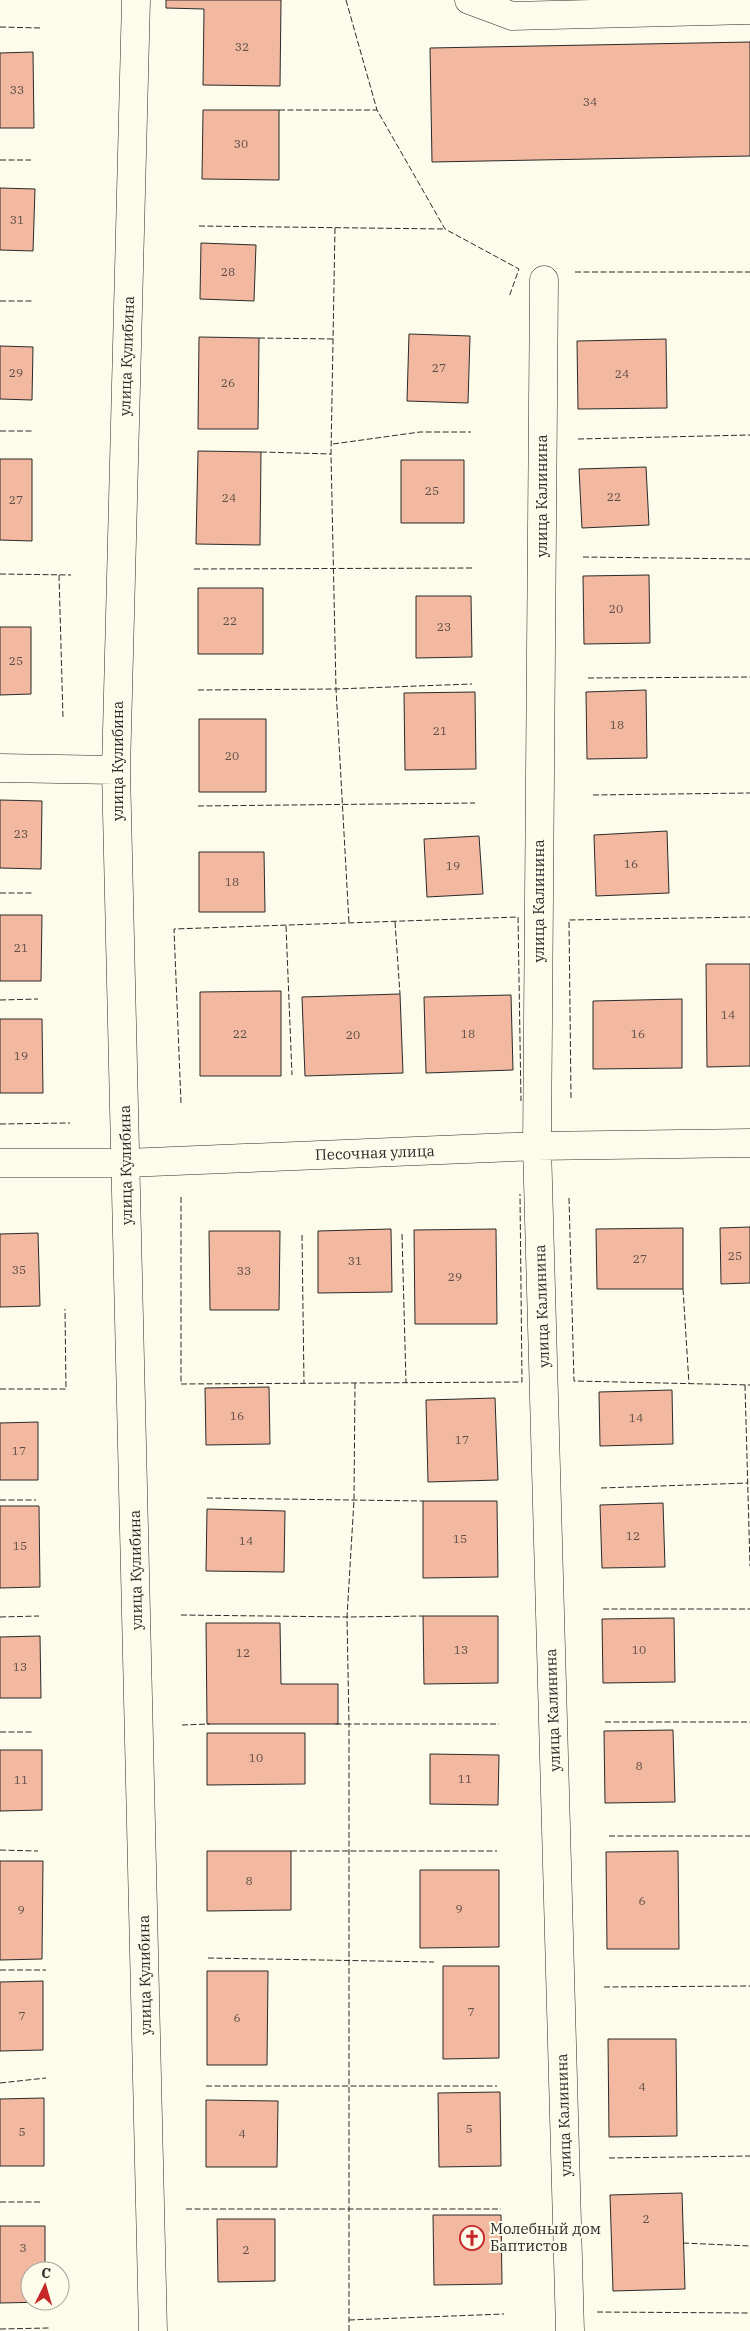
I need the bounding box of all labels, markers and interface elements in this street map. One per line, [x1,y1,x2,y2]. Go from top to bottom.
house number: 32 [235,39,249,54]
house number: 33 [10,82,24,97]
house number: 34 [583,94,597,109]
house number: 30 [234,136,248,151]
house number: 31 [10,212,24,227]
house number: 28 [221,264,235,279]
street label: улица Кулибина [115,296,138,416]
house number: 27 [432,360,446,375]
house number: 29 [9,365,23,380]
house number: 24 [615,366,629,381]
house number: 26 [221,375,235,390]
street label: улица Калинина [532,434,551,558]
house number: 25 [425,483,439,498]
house number: 22 [607,489,621,504]
house number: 24 [222,490,236,505]
house number: 27 [9,492,23,507]
house number: 20 [609,601,623,616]
house number: 22 [223,613,237,628]
house number: 23 [437,619,451,634]
house number: 25 [9,653,23,668]
street label: улица Кулибина [108,701,127,821]
house number: 18 [610,717,624,732]
house number: 21 [433,723,447,738]
house number: 20 [225,748,239,763]
house number: 23 [14,826,28,841]
street label: улица Калинина [529,839,548,963]
house number: 16 [624,856,638,871]
house number: 19 [446,858,460,873]
house number: 18 [225,874,239,889]
house number: 21 [14,940,28,955]
house number: 14 [721,1007,735,1022]
house number: 22 [233,1026,247,1041]
house number: 18 [461,1026,475,1041]
house number: 16 [631,1026,645,1041]
house number: 20 [346,1027,360,1042]
house number: 19 [14,1048,28,1063]
street label: улица Кулибина [115,1105,136,1225]
street label: Песочная улица [315,1141,435,1164]
street label: улица Калинина [530,1244,553,1368]
house number: 25 [728,1248,742,1263]
house number: 27 [633,1251,647,1266]
house number: 31 [348,1253,362,1268]
house number: 35 [12,1262,26,1277]
house number: 33 [237,1263,251,1278]
house number: 29 [448,1269,462,1284]
house number: 16 [230,1408,244,1423]
house number: 14 [629,1410,643,1425]
house number: 17 [455,1432,469,1447]
house number: 17 [12,1443,26,1458]
street label: улица Кулибина [125,1510,146,1630]
house number: 12 [626,1528,640,1543]
house number: 15 [453,1531,467,1546]
house number: 14 [239,1533,253,1548]
house number: 15 [13,1538,27,1553]
house number: 13 [454,1642,468,1657]
house number: 10 [632,1642,646,1657]
house number: 12 [236,1645,250,1660]
street label: улица Калинина [541,1648,564,1772]
house number: 13 [13,1659,27,1674]
house number: 10 [249,1750,263,1765]
house number: 8 [635,1758,643,1773]
house number: 11 [458,1771,472,1786]
house number: 11 [14,1772,28,1787]
house number: 8 [245,1873,253,1888]
house number: 6 [638,1893,646,1908]
house number: 9 [455,1901,463,1916]
house number: 9 [17,1902,25,1917]
street label: улица Кулибина [134,1915,155,2035]
house number: 7 [467,2004,475,2019]
house number: 7 [18,2008,26,2023]
house number: 6 [233,2010,241,2025]
street label: улица Калинина [552,2053,575,2177]
house number: 4 [638,2079,646,2094]
house number: 5 [465,2121,473,2136]
house number: 5 [18,2124,26,2139]
house number: 4 [238,2126,246,2141]
house number: 2 [642,2211,650,2226]
place label: Молебный дом Баптистов [490,2219,601,2255]
church icon: Молебный дом Баптистов [459,2225,485,2251]
house number: 3 [19,2240,27,2255]
house number: 2 [242,2242,250,2257]
north arrow [20,2261,70,2311]
text: С [41,2264,52,2282]

